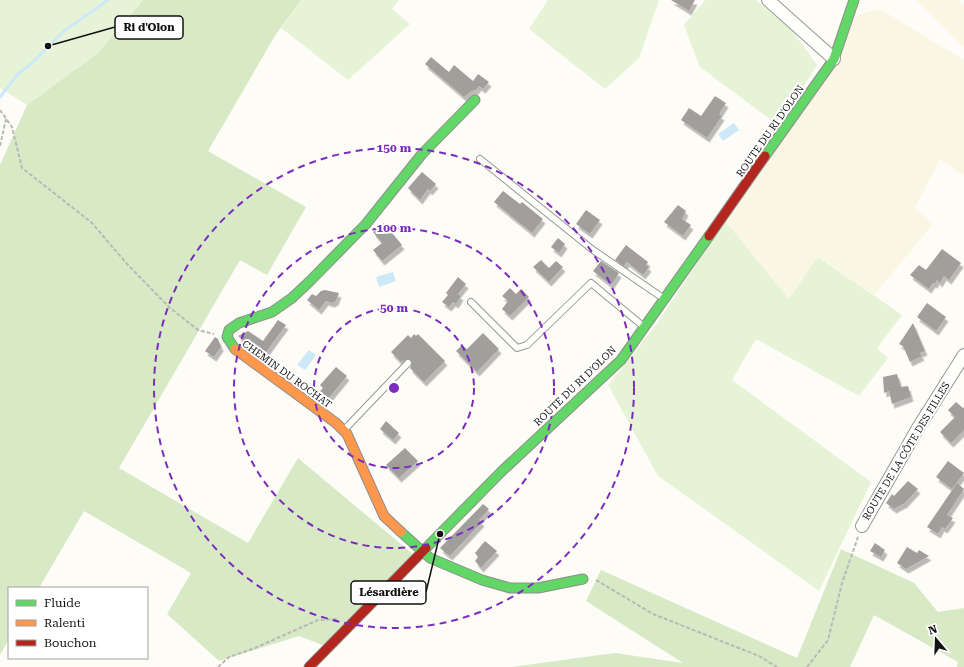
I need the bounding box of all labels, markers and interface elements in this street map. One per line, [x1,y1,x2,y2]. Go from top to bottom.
callout: Ri d'Olon [115,16,183,39]
text: Ri d'Olon [123,21,175,34]
street label: ROUTE DU RI D'OLON [734,83,806,179]
text: 150 m [377,141,412,155]
text: 100 m [377,221,412,235]
text: 50 m [380,301,408,315]
street label: CHEMIN DU ROCHAT [240,338,334,410]
street label: ROUTE DU RI D'OLON [532,344,618,428]
street label: ROUTE DE LA CÔTE DES FILLES [860,380,952,522]
centre of rings [387,381,401,395]
callout: Lésardière [351,581,426,604]
text: Lésardière [359,586,419,599]
legend [8,587,148,659]
text: Fluide [44,596,81,610]
text: Ralenti [44,616,85,630]
north arrow [916,619,956,659]
text: N [927,622,940,638]
text: Bouchon [44,636,97,650]

